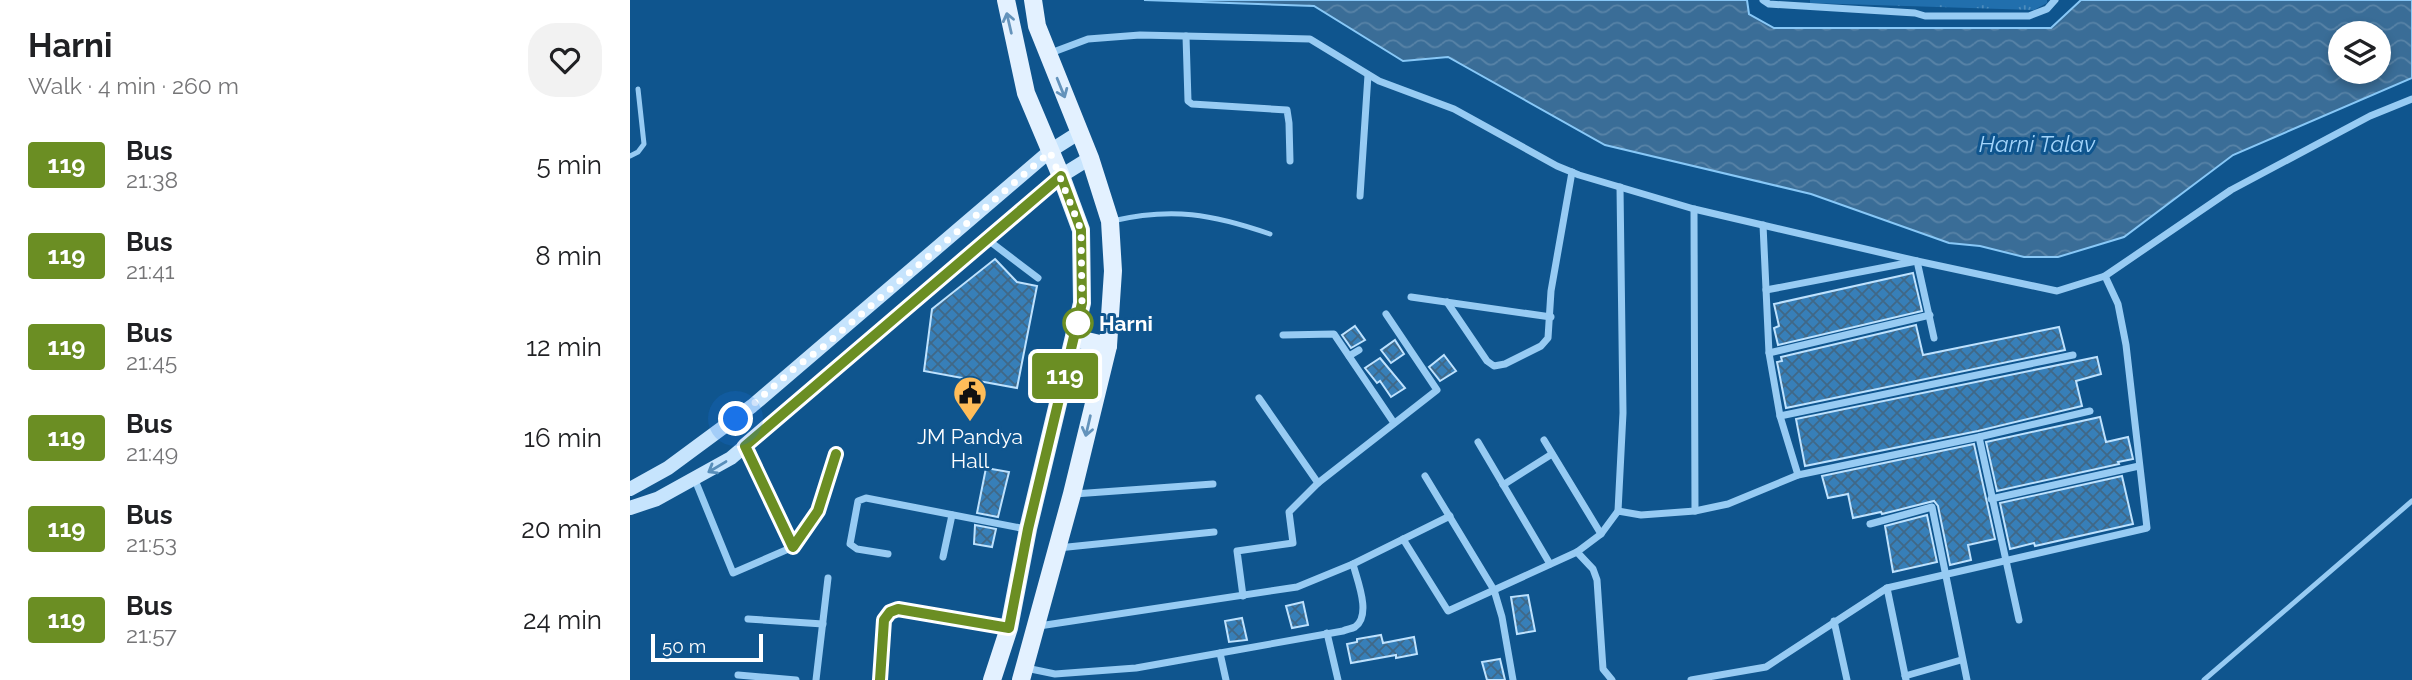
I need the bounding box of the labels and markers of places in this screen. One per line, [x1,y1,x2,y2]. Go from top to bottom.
marker: Harni [1063,308,1093,338]
place label: Harni [1099,311,1153,336]
public building icon: JM Pandya Hall [951,374,989,423]
place label: JM Pandya Hall [917,424,1023,473]

